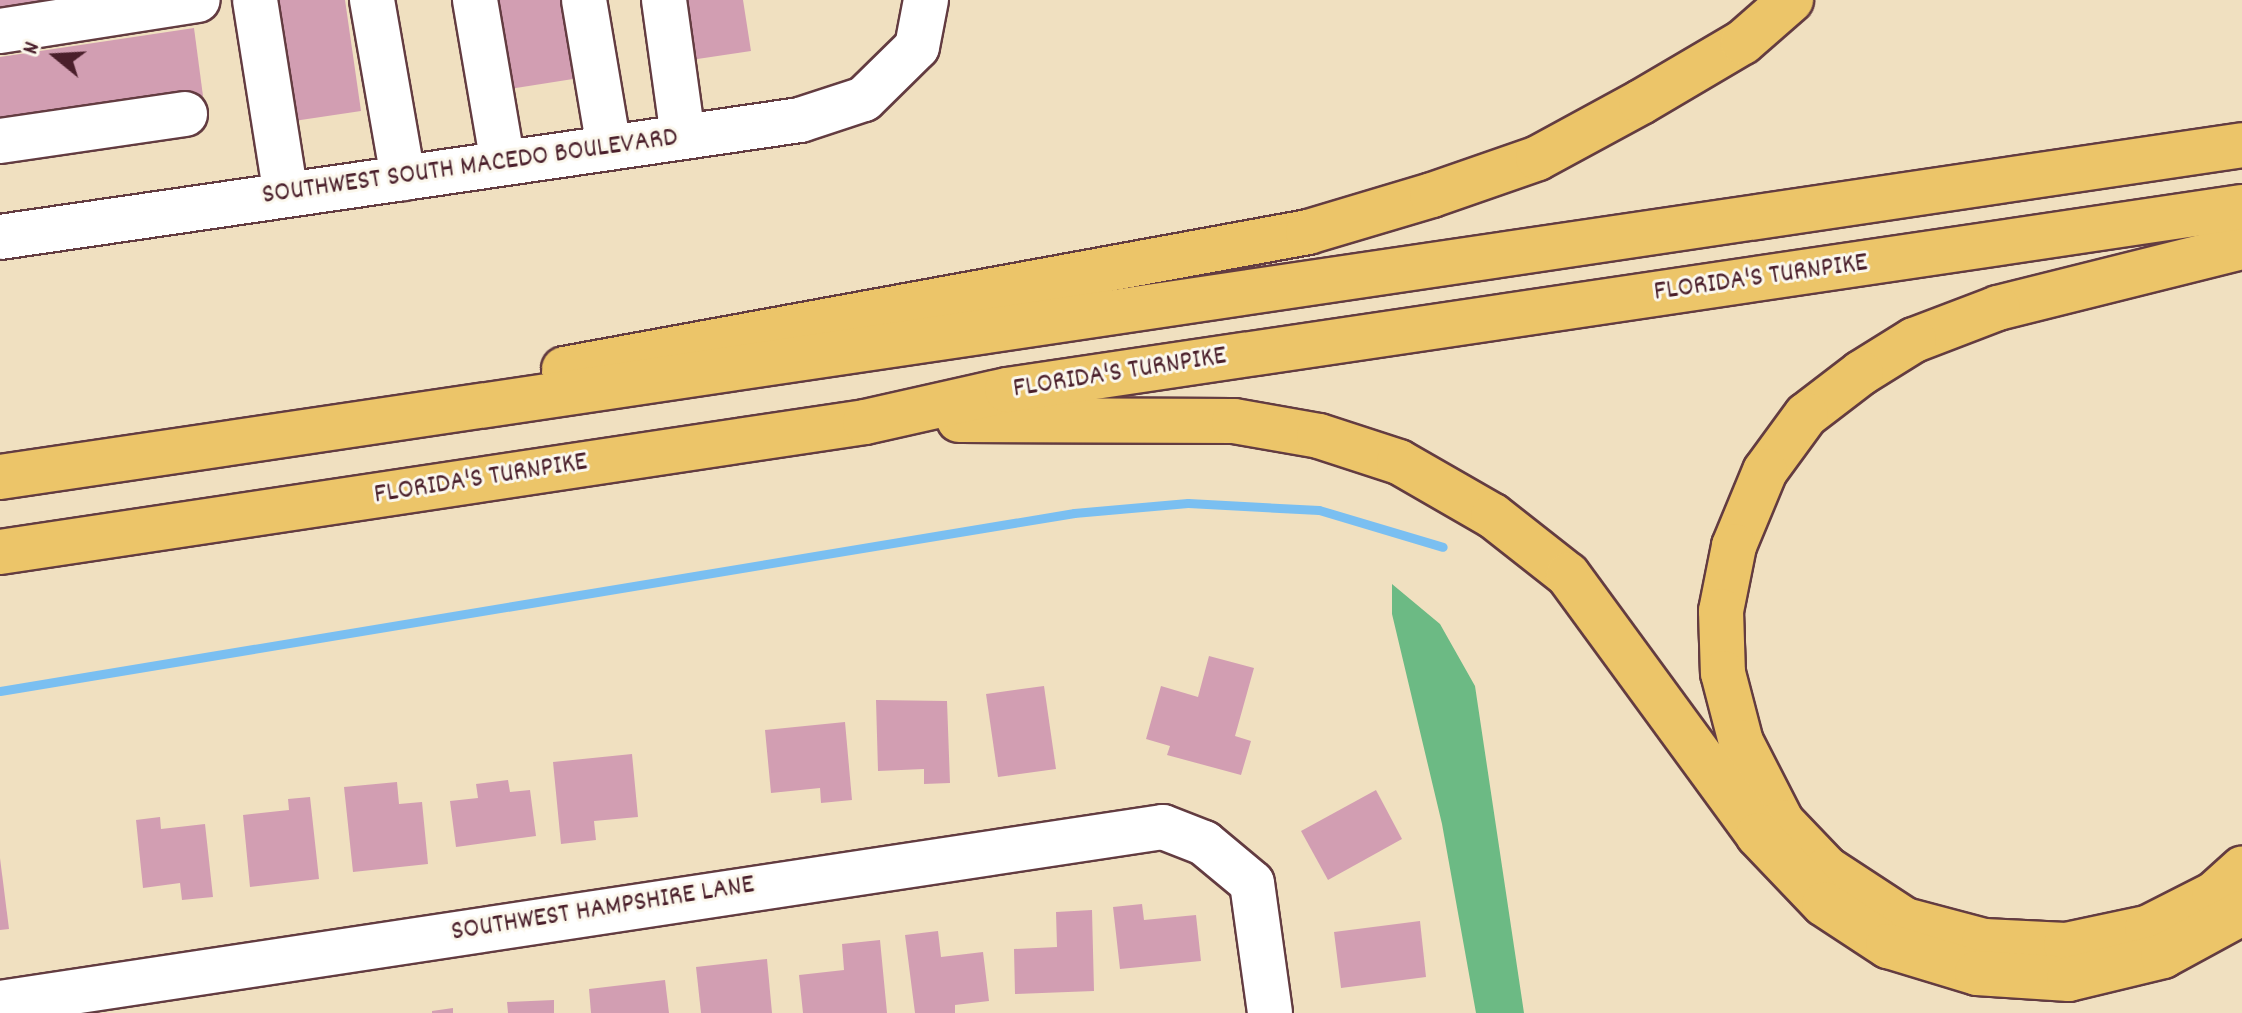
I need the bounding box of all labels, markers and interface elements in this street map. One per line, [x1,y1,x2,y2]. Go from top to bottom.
north arrow [16,16,96,96]
text: N [16,38,49,58]
street label: SOUTHWEST SOUTH MACEDO BOULEVARD [260,122,680,214]
street label: FLORIDA'S TURNPIKE [1652,247,1870,311]
street label: FLORIDA'S TURNPIKE [1011,341,1229,407]
street label: FLORIDA'S TURNPIKE [372,447,590,513]
street label: SOUTHWEST HAMPSHIRE LANE [449,869,757,951]

